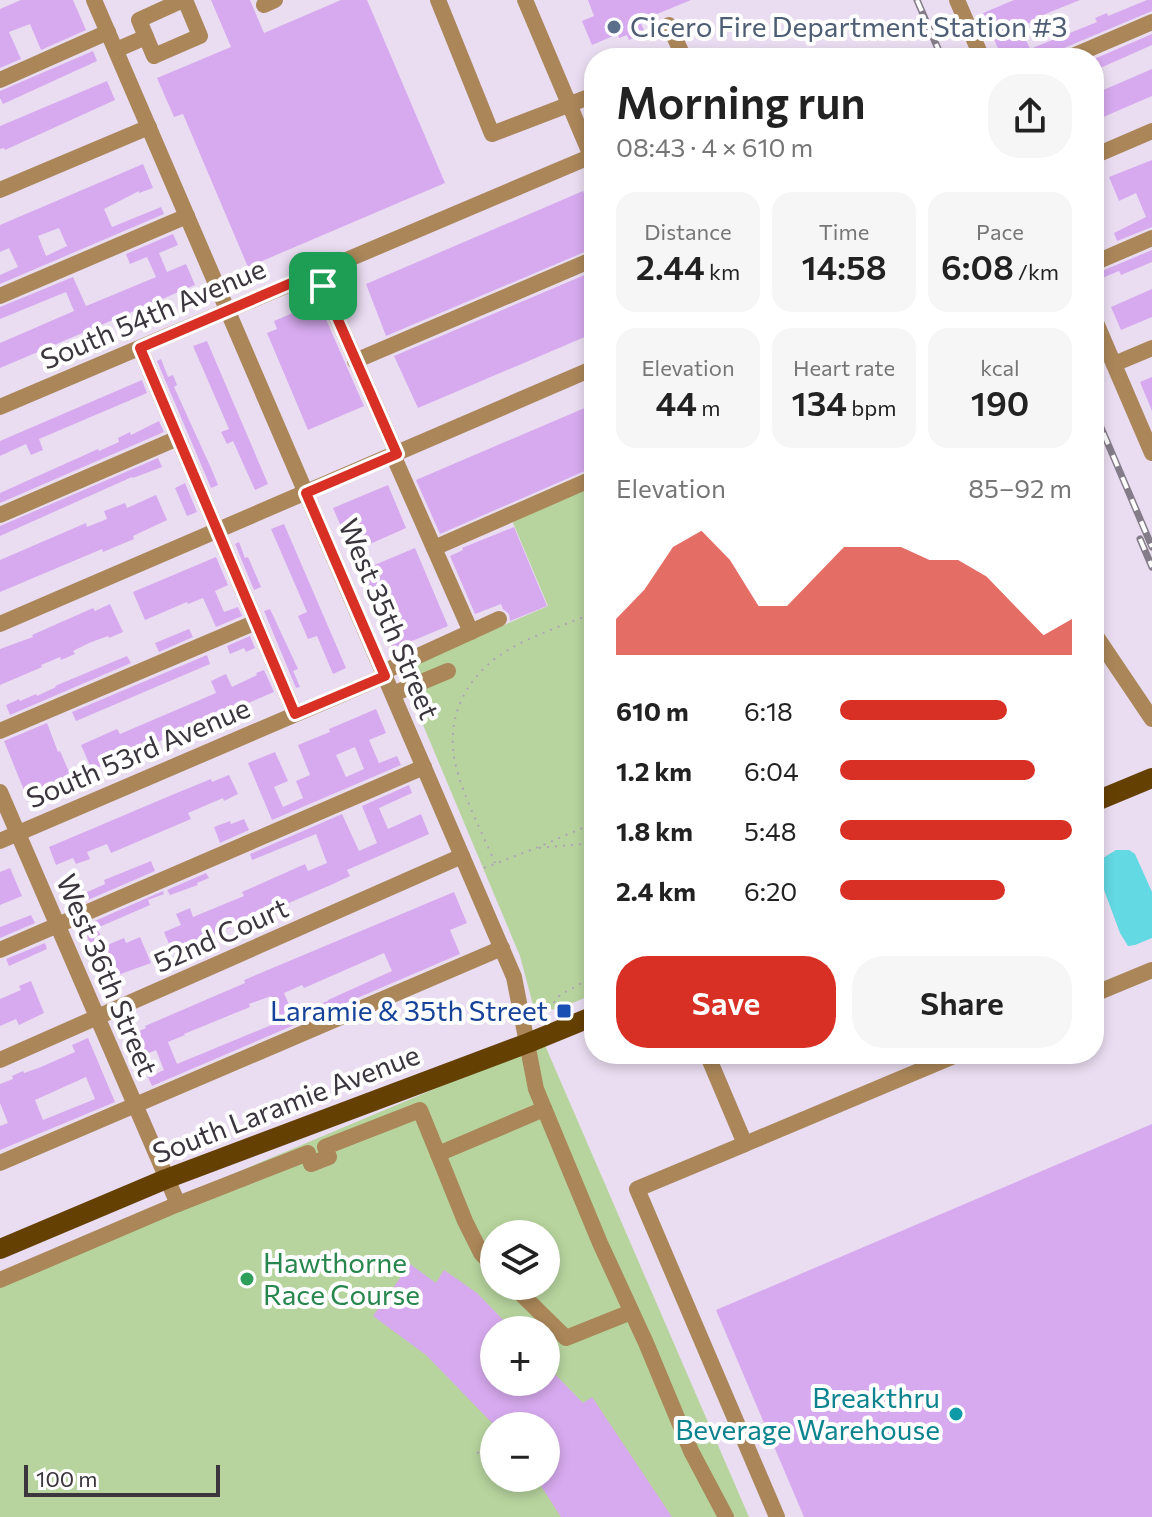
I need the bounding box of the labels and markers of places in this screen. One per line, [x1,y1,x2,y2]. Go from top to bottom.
place label: Cicero Fire Department Station #3 [630,9,1067,43]
marker: Cicero Fire Department Station #3 [605,18,623,36]
pin [289,252,357,320]
place label: Laramie & 35th Street [270,993,548,1027]
marker: Laramie & 35th Street [555,1002,573,1020]
place label: Hawthorne Race Course [263,1245,420,1311]
marker: Hawthorne Race Course [238,1270,256,1288]
place label: Breakthru Beverage Warehouse [675,1380,940,1446]
marker: Breakthru Beverage Warehouse [947,1405,965,1423]

